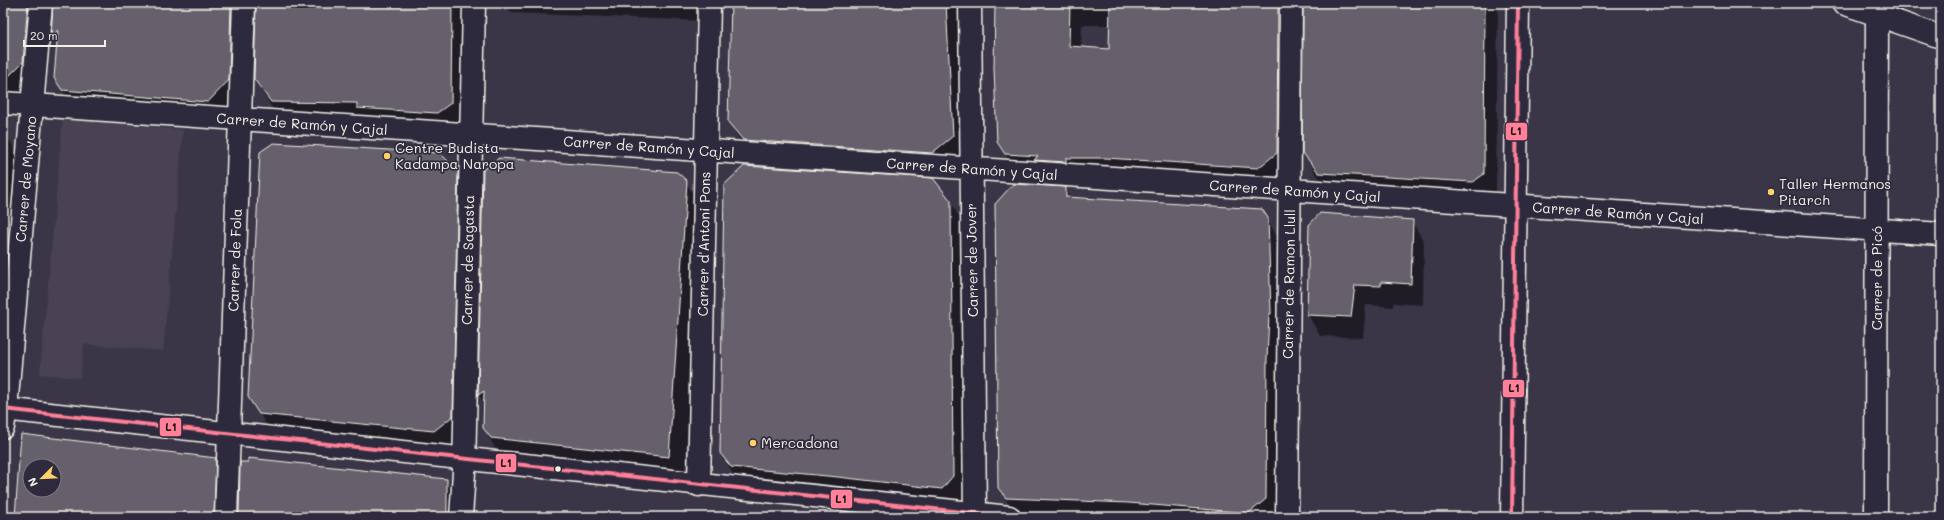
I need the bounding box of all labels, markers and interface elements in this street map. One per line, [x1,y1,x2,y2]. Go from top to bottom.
scale bar [24,22,105,48]
text: 20 m [30,27,58,43]
street label: Carrer de Ramón y Cajal [216,108,388,139]
street label: Carrer de Moyano [11,115,40,243]
line badge: L1 [1505,122,1528,141]
text: L1 [1510,123,1522,138]
street label: Carrer de Ramón y Cajal [563,131,735,162]
place label: Centre Budista Kadampa Naropa [395,138,515,173]
marker: Centre Budista Kadampa Naropa [382,151,392,161]
street label: Carrer de Ramón y Cajal [886,153,1058,184]
street label: Carrer d'Antoni Pons [693,171,714,317]
place label: Taller Hermanos Pitarch [1779,174,1891,209]
street label: Carrer de Ramón y Cajal [1209,175,1381,206]
marker: Taller Hermanos Pitarch [1766,187,1776,197]
street label: Carrer de Sagasta [457,195,478,325]
street label: Carrer de Ramón y Cajal [1532,197,1704,228]
street label: Carrer de Jover [961,203,982,317]
street label: Carrer de Fola [223,208,246,312]
street label: Carrer de Ramon Llull [1278,209,1299,359]
street label: Carrer de Picó [1867,226,1886,330]
line badge: L1 [1502,379,1525,398]
text: L1 [1508,380,1520,395]
line badge: L1 [159,417,182,437]
text: L1 [165,419,177,434]
place label: Mercadona [761,433,838,452]
marker: Mercadona [748,438,758,448]
line badge: L1 [495,453,517,473]
text: L1 [500,455,512,470]
north arrow [22,458,62,498]
unlabelled marker [553,464,563,474]
text: N [24,475,41,489]
line badge: L1 [830,489,853,509]
text: L1 [835,491,847,506]

